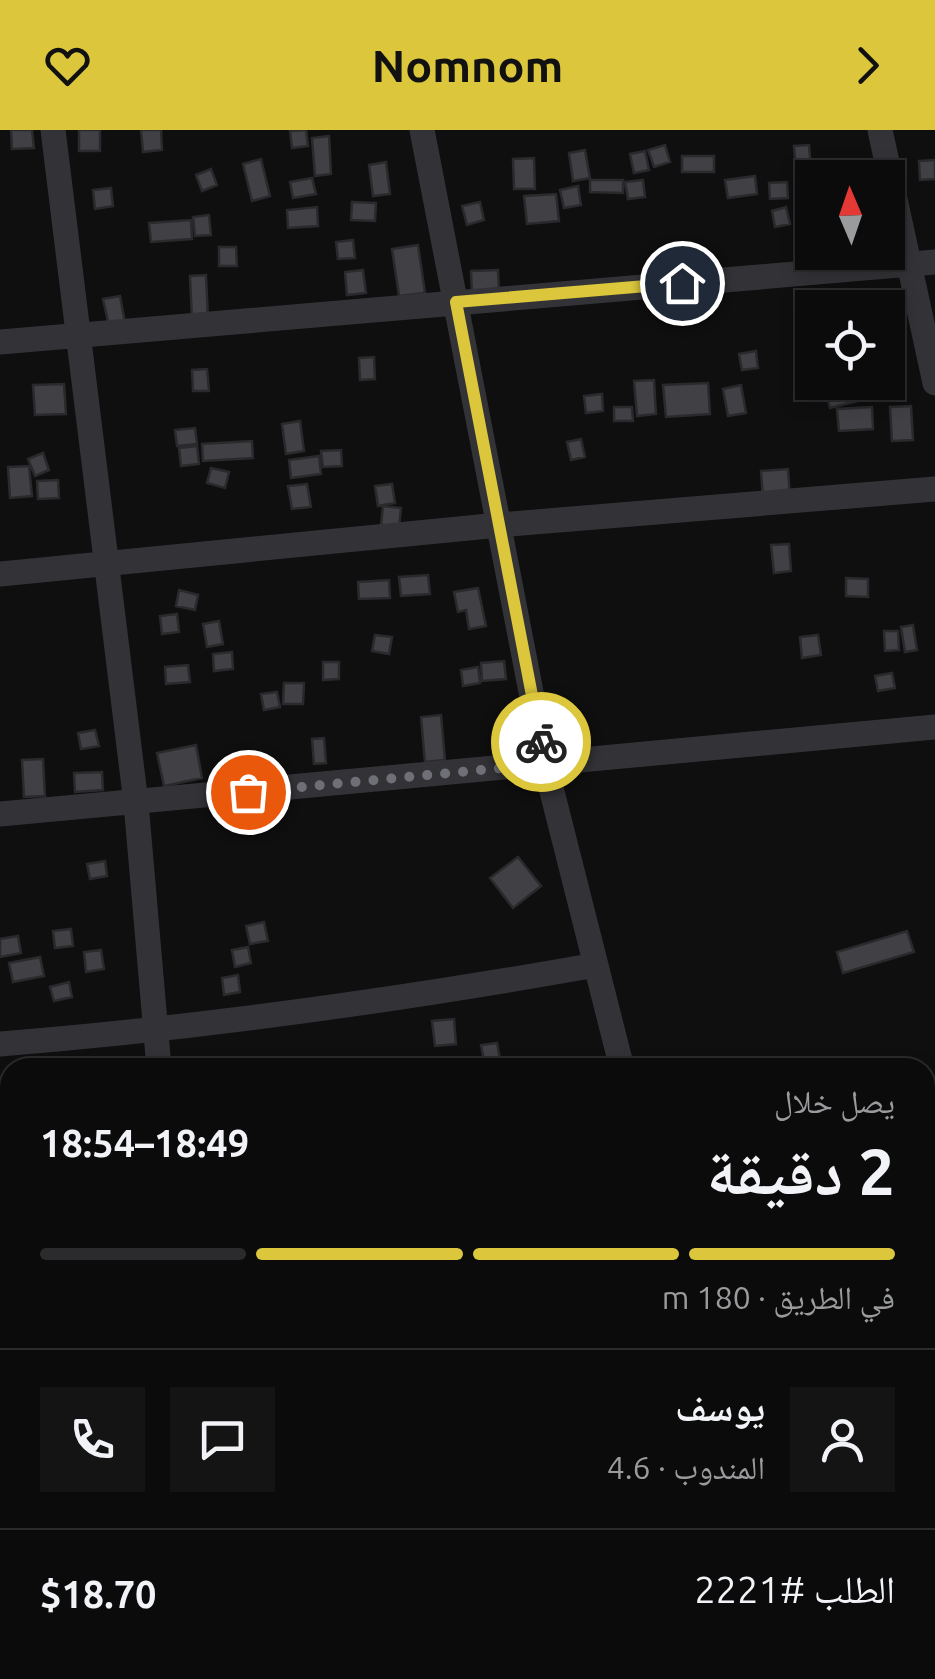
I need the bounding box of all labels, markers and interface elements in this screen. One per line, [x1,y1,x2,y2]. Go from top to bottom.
icon: heart [40,38,95,93]
icon: forward [840,38,895,93]
text: Nomnom [372,40,563,91]
north arrow [795,160,905,270]
map controls [795,160,905,400]
pin [640,241,725,326]
icon: home [655,256,710,311]
button: locate [795,290,905,400]
courier [491,692,591,792]
icon: bike [514,715,569,770]
pin [206,750,291,835]
icon: bag [221,765,276,820]
text: يصل خلال [774,1083,895,1119]
text: 18:49–18:54 [40,1122,249,1164]
text: 2 دقيقة [706,1134,895,1207]
text: في الطريق · 180 m [662,1279,895,1315]
text: يوسف [675,1386,765,1428]
button: phone [40,1387,145,1492]
button: chat [170,1387,275,1492]
button: person [790,1387,895,1492]
text: المندوب · 4.6 [607,1449,765,1485]
text: الطلب #2221 [694,1568,895,1610]
text: $18.70 [40,1573,157,1615]

